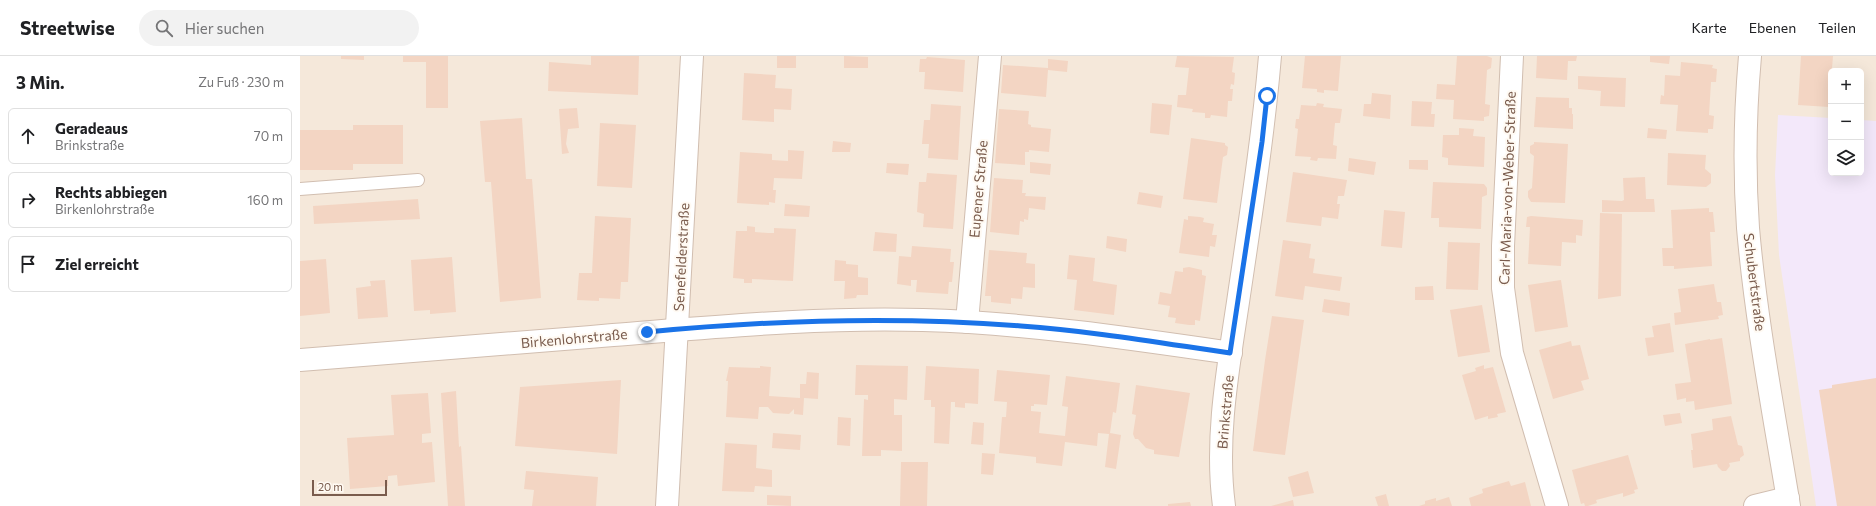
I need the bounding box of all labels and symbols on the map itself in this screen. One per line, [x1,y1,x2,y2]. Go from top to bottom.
route start [1258,87,1276,105]
street label: Carl-Maria-von-Weber-Straße [1495,91,1519,285]
street label: Eupener Straße [965,139,991,239]
street label: Senefelderstraße [670,202,692,312]
street label: Schubertstraße [1741,232,1769,332]
route end [638,323,656,341]
street label: Birkenlohrstraße [520,325,628,351]
street label: Brinkstraße [1213,374,1237,450]
scale bar [312,478,387,497]

